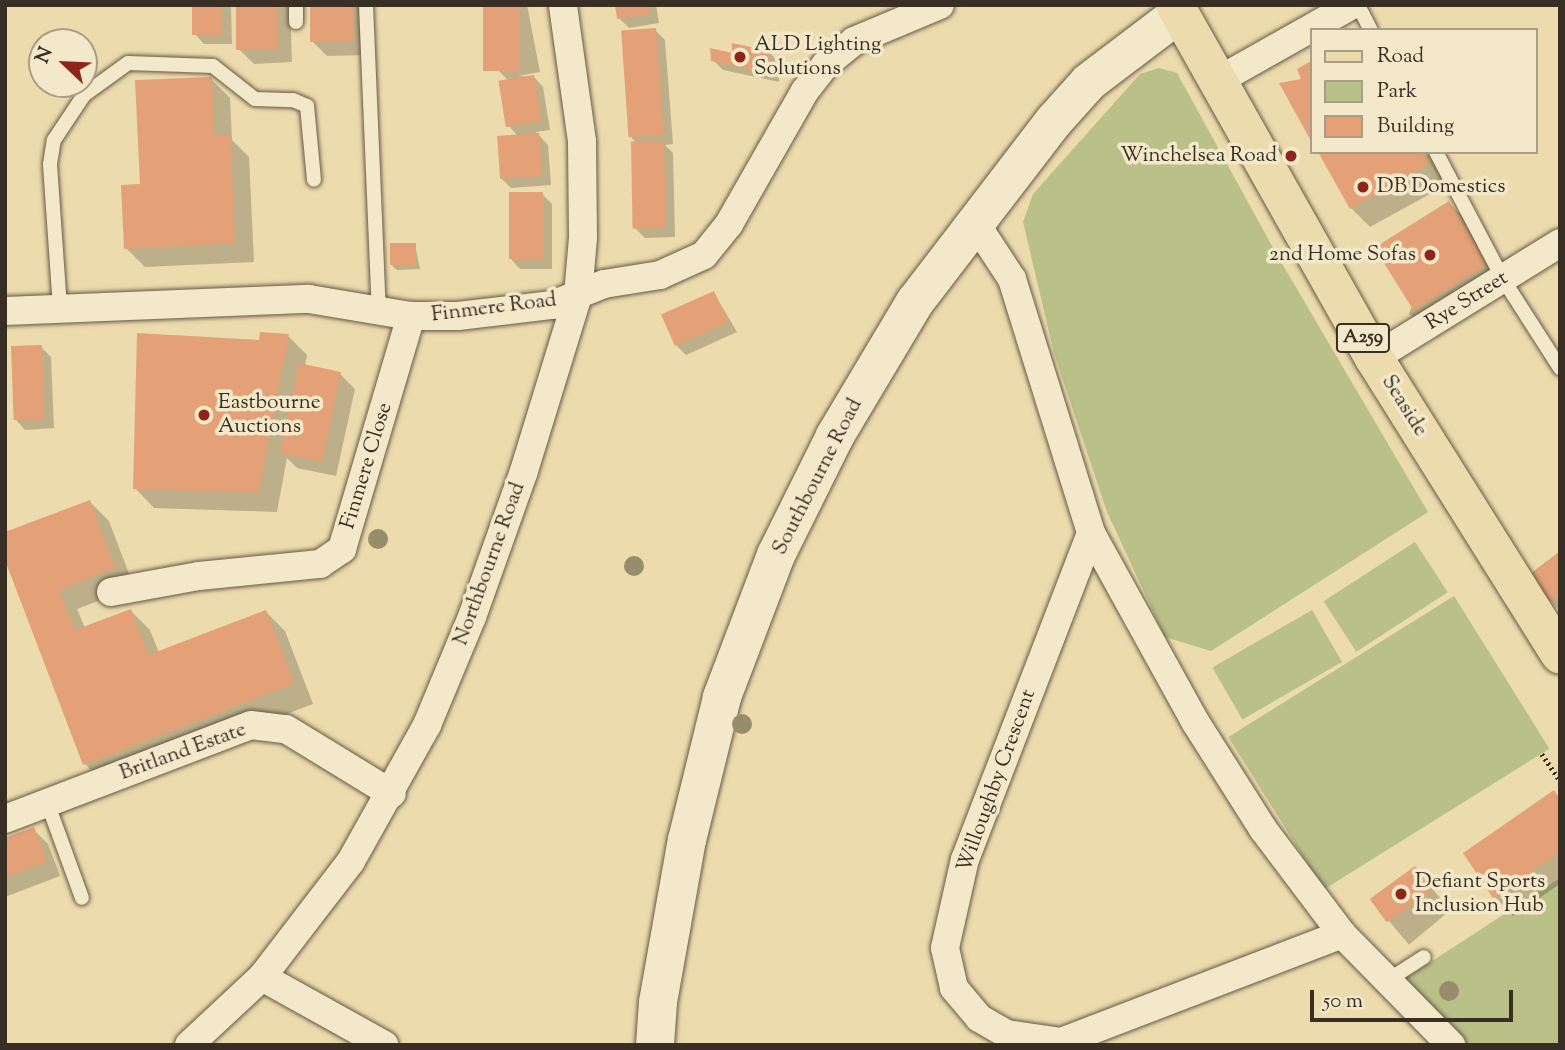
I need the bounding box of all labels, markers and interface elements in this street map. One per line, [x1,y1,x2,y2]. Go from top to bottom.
north arrow [28,28,98,98]
legend [1310,28,1537,154]
place label: ALD Lighting Solutions [754,32,881,82]
text: Road [1377,42,1424,72]
text: N [30,43,60,68]
marker: ALD Lighting Solutions [732,49,748,65]
text: Park [1377,77,1417,107]
text: Building [1377,112,1454,142]
place label: Winchelsea Road [1120,143,1277,169]
marker: Winchelsea Road [1283,148,1299,164]
place label: DB Domestics [1377,174,1505,200]
marker: DB Domestics [1355,179,1371,195]
place label: 2nd Home Sofas [1269,242,1416,268]
marker: 2nd Home Sofas [1422,247,1438,263]
street label: Rye Street [1421,266,1513,336]
street label: Finmere Road [430,288,558,328]
road number: A259 [1335,322,1391,354]
street label: Seaside [1375,371,1433,441]
place label: Eastbourne Auctions [218,390,321,440]
street label: Southbourne Road [768,395,868,559]
street label: Finmere Close [336,400,398,532]
marker: Eastbourne Auctions [196,407,212,423]
street label: Northbourne Road [449,479,531,649]
street label: Willoughby Crescent [952,686,1042,876]
street label: Britland Estate [116,717,250,787]
place label: Defiant Sports Inclusion Hub [1415,869,1545,919]
marker: Defiant Sports Inclusion Hub [1393,886,1409,902]
scale bar [1313,976,1516,1020]
text: 50 m [1323,987,1363,1017]

